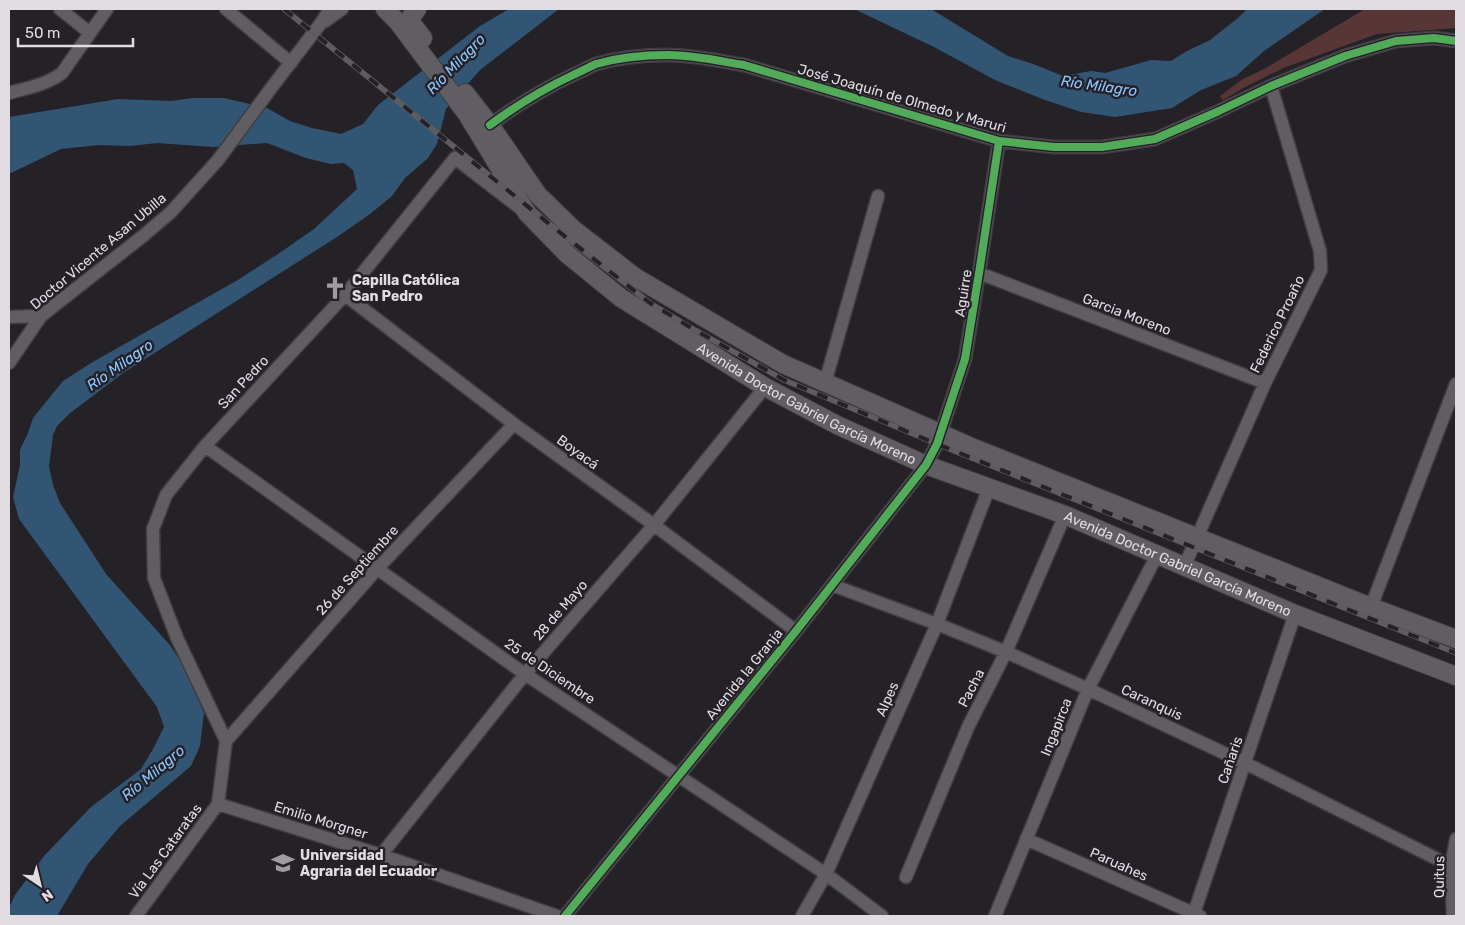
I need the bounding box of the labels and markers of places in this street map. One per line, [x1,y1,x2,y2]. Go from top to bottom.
place label: Capilla Católica San Pedro [352,272,460,305]
church icon: Capilla Católica San Pedro [322,275,348,301]
place label: Universidad Agraria del Ecuador [300,847,438,880]
school or university icon: Universidad Agraria del Ecuador [270,850,296,876]

